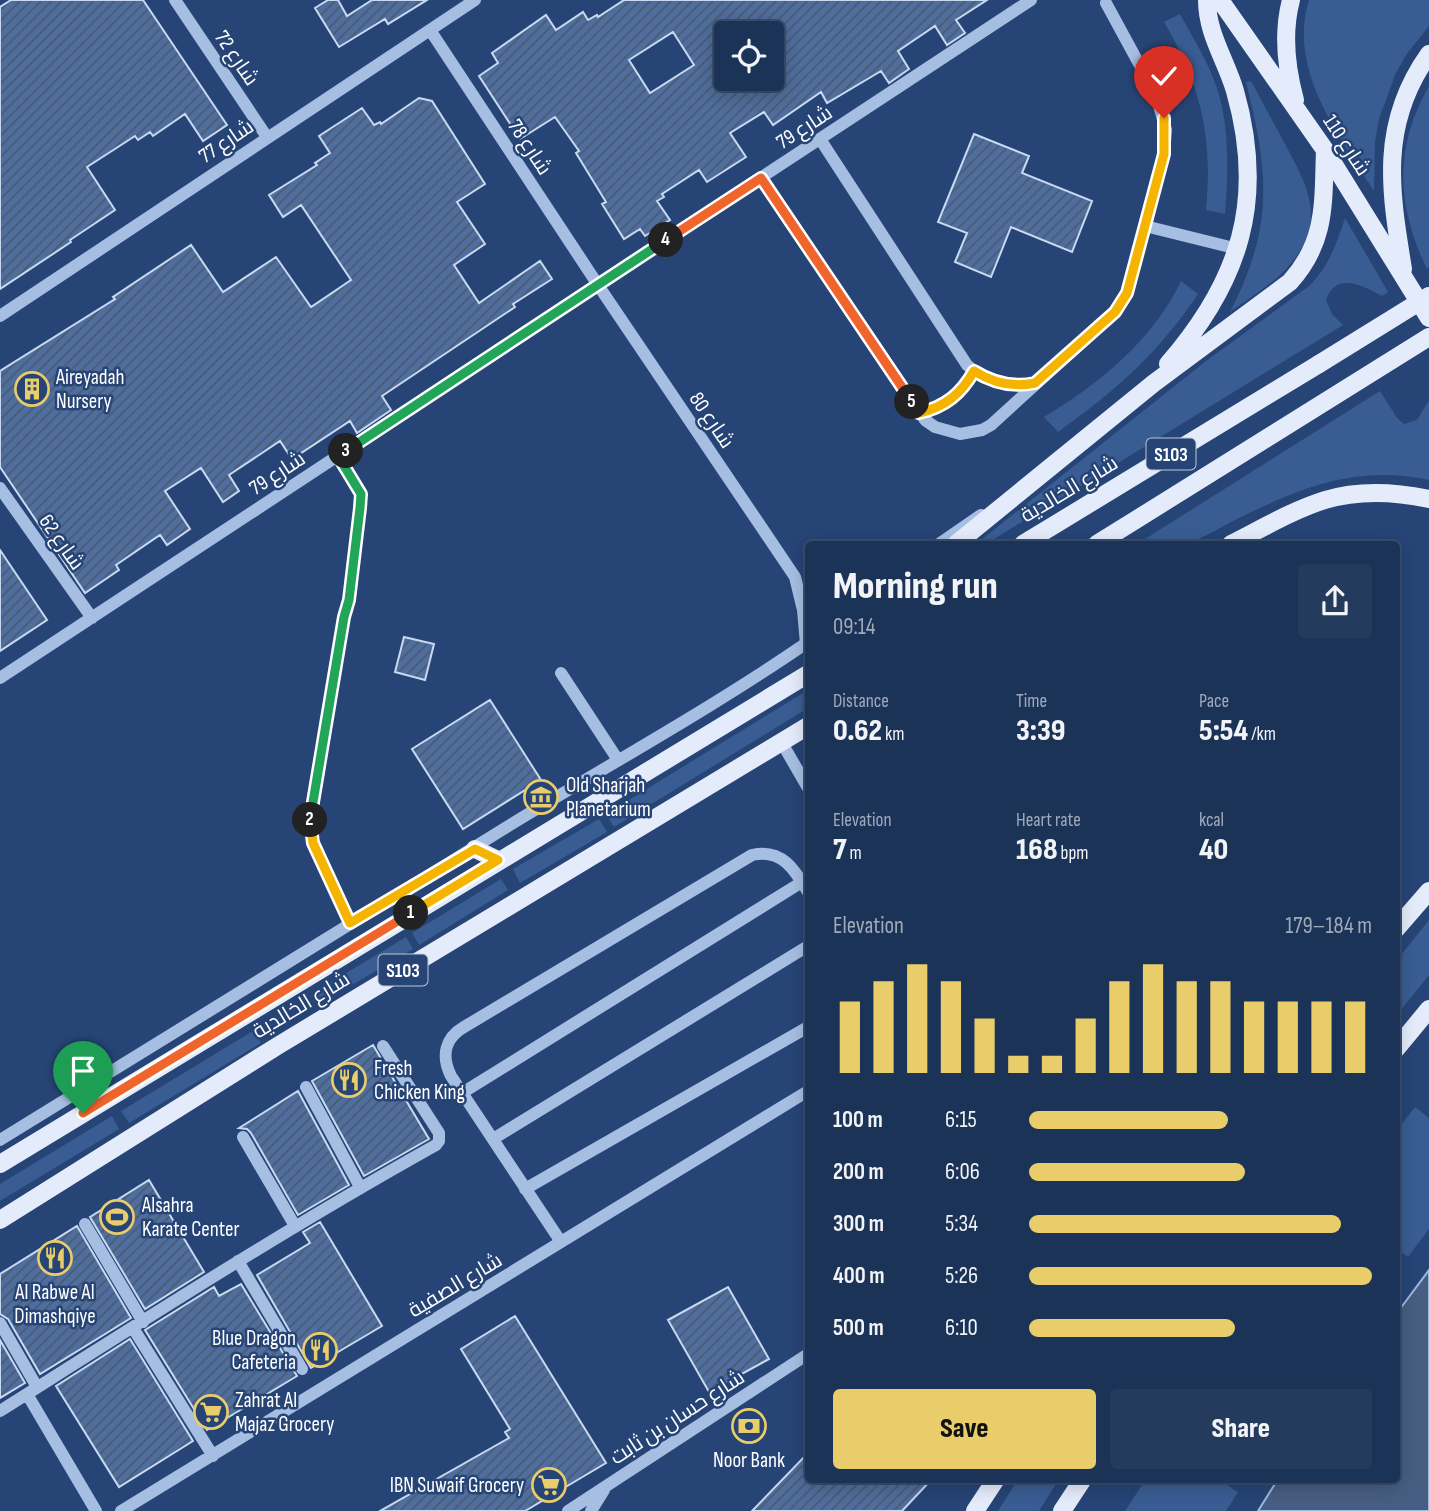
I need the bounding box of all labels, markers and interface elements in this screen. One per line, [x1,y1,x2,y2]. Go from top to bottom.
map controls [714,21,784,91]
button: locate [714,21,784,91]
street label: شارع 72 [208,26,264,91]
pin [1134,46,1194,118]
icon: check [1145,57,1183,95]
street label: شارع 79 [772,100,838,156]
street label: شارع 110 [1317,110,1376,181]
street label: شارع 77 [194,114,259,170]
street label: شارع 78 [501,115,557,180]
pin: 4 [648,222,684,258]
text: 4 [661,228,670,251]
place label: Aireyadah Nursery [55,365,125,414]
building icon: Aireyadah Nursery [13,370,51,408]
pin: 5 [894,384,930,420]
street label: شارع 80 [683,387,739,454]
text: 5 [907,390,916,413]
pin: 3 [328,434,364,468]
road number: S103 [1146,438,1196,470]
text: 3 [341,439,350,462]
street label: شارع 79 [245,446,311,502]
street label: شارع الخالدية [1016,451,1123,529]
street label: شارع 62 [33,510,90,575]
text: Morning run [833,564,998,609]
button: share [1298,564,1372,638]
text: 09:14 [833,613,875,641]
text: Distance [833,690,889,713]
text: Time [1016,690,1047,713]
text: Pace [1199,690,1229,713]
text: 0.62 [833,713,882,749]
text: 3:39 [1016,713,1065,749]
text: 5:54 [1199,713,1248,749]
text: km [882,723,905,746]
text: /km [1248,723,1276,746]
place label: Old Sharjah Planetarium [566,773,651,822]
museum icon: Old Sharjah Planetarium [522,778,560,816]
pin: 2 [292,802,328,838]
text: 2 [305,808,314,831]
text: Elevation [833,809,892,832]
text: Heart rate [1016,809,1081,832]
text: kcal [1199,809,1224,832]
text: 7 [833,832,847,868]
text: 168 [1016,832,1058,868]
text: 40 [1199,832,1228,868]
text: m [847,842,862,865]
text: bpm [1058,842,1089,865]
pin: 1 [394,895,428,930]
text: 1 [407,901,414,924]
text: Elevation [833,912,904,940]
text: 179–184 m [1285,912,1372,940]
road number: S103 [378,954,428,986]
street label: شارع الخالدية [248,967,355,1045]
pin [53,1041,113,1113]
icon: arrive [64,1052,102,1090]
place label: Fresh Chicken King [374,1056,465,1105]
restaurant icon: Fresh Chicken King [330,1061,368,1099]
text: 100 m [833,1106,883,1134]
text: 6:15 [945,1106,977,1134]
text: 200 m [833,1158,884,1186]
text: 6:06 [945,1158,980,1186]
place label: Alsahra Karate Center [141,1193,240,1242]
sports icon: Alsahra Karate Center [98,1198,136,1236]
text: 300 m [833,1210,884,1238]
text: 5:34 [945,1210,978,1238]
restaurant icon: Al Rabwe Al Dimashqiye [36,1239,74,1277]
street label: شارع الصفية [404,1248,507,1324]
text: 400 m [833,1262,884,1290]
text: 5:26 [945,1262,978,1290]
place label: Al Rabwe Al Dimashqiye [14,1280,96,1329]
text: 500 m [833,1314,884,1342]
text: 6:10 [945,1314,978,1342]
place label: Blue Dragon Cafeteria [212,1326,296,1375]
restaurant icon: Blue Dragon Cafeteria [301,1331,339,1369]
street label: شارع حسان بن ثابت [605,1365,750,1471]
place label: Zahrat Al Majaz Grocery [235,1388,334,1437]
button: Save [833,1389,1096,1469]
button: Share [1110,1389,1372,1469]
supermarket icon: Zahrat Al Majaz Grocery [192,1393,230,1431]
bank icon: Noor Bank [730,1407,768,1445]
place label: Noor Bank [713,1448,785,1473]
supermarket icon: IBN Suwaif Grocery [530,1466,568,1504]
place label: IBN Suwaif Grocery [390,1473,524,1498]

